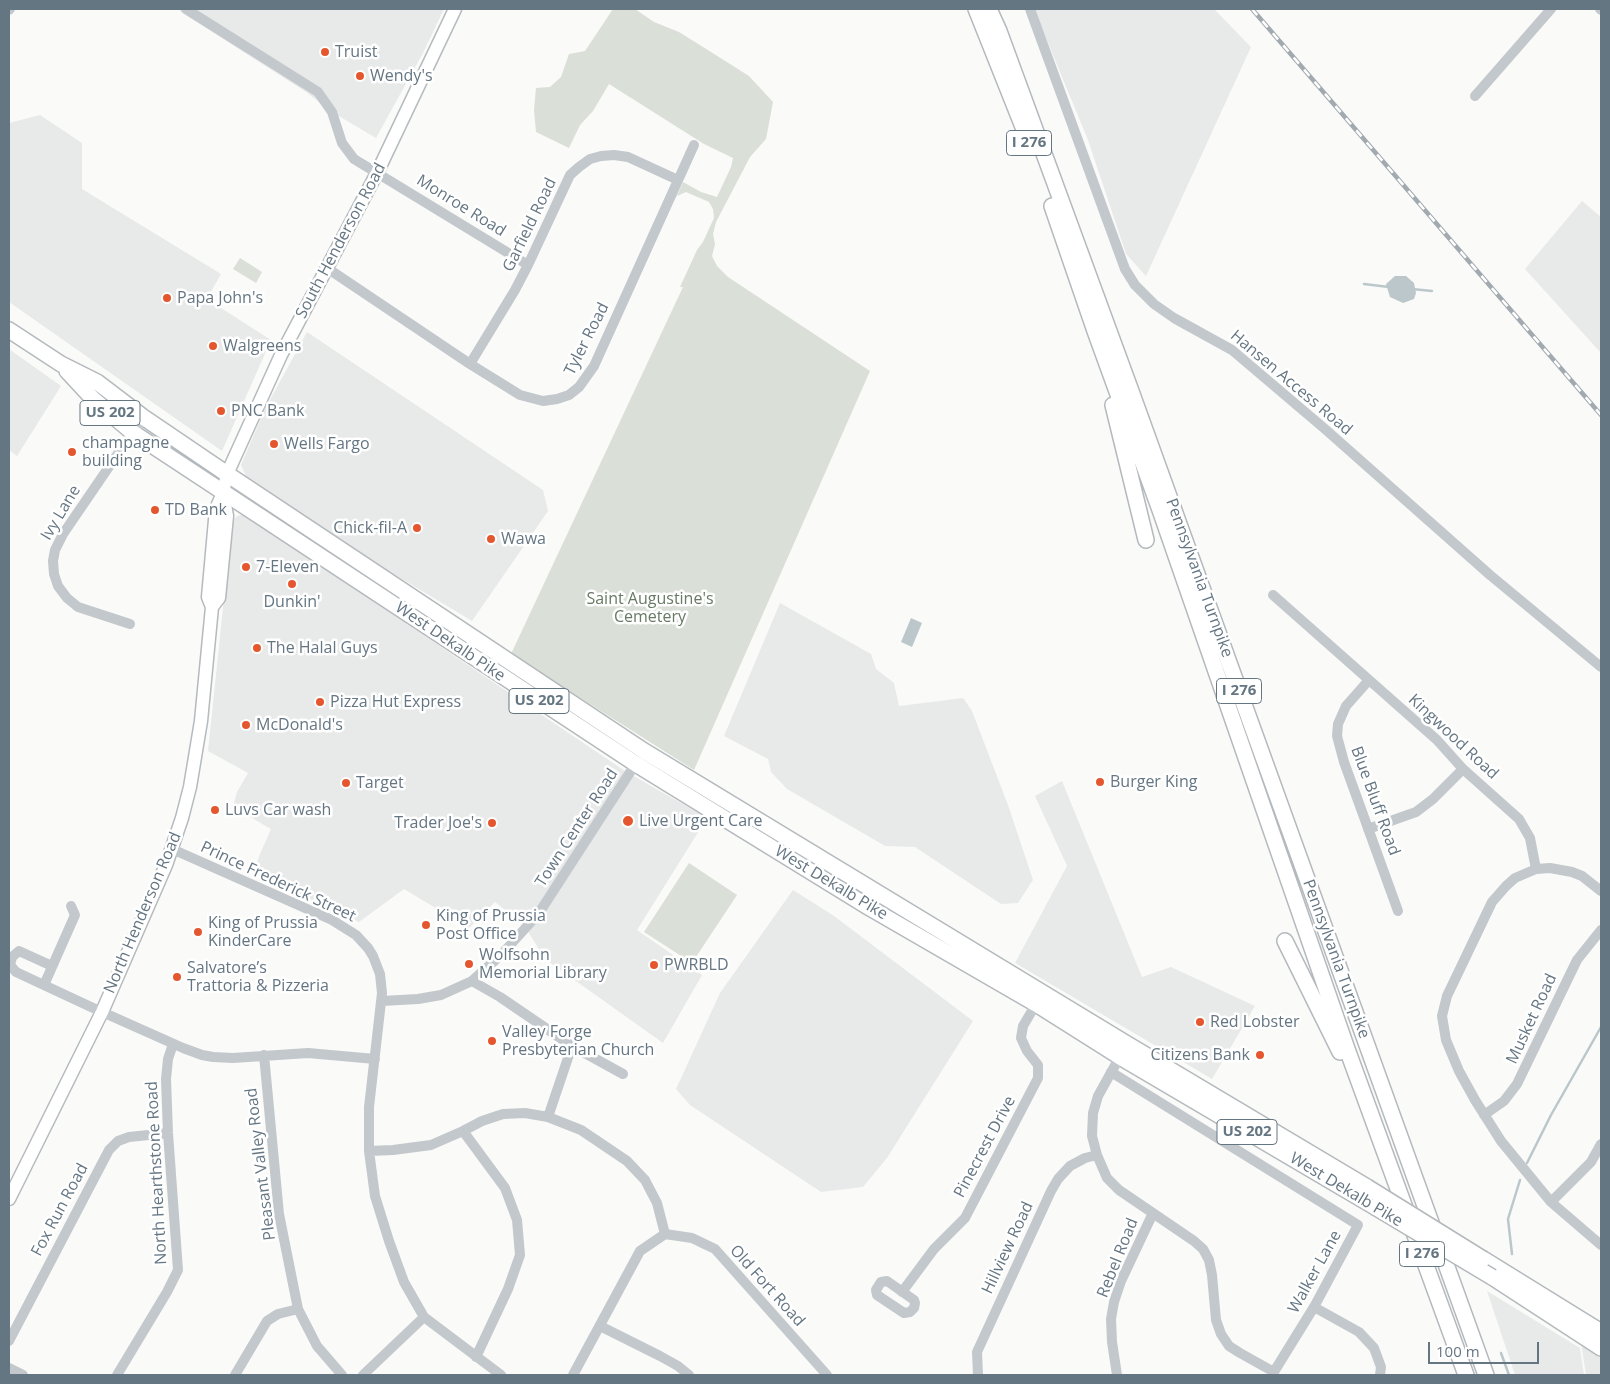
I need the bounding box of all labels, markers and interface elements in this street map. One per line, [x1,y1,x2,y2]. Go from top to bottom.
place label: Truist [335,42,378,62]
marker: Truist [319,46,331,58]
place label: Wendy's [370,66,433,86]
marker: Wendy's [354,70,366,82]
road number: I 276 [1006,130,1052,156]
street label: South Henderson Road [292,160,390,322]
street label: Monroe Road [413,171,509,241]
street label: Garfield Road [499,175,561,275]
place label: Papa John's [177,288,263,308]
marker: Papa John's [161,292,173,304]
street label: Tyler Road [561,300,613,378]
street label: Hansen Access Road [1226,326,1356,440]
place label: Walgreens [223,336,301,356]
marker: Walgreens [207,340,219,352]
road number: US 202 [80,400,140,426]
place label: PNC Bank [231,401,304,421]
marker: PNC Bank [215,405,227,417]
place label: champagne building [82,433,169,471]
place label: Wells Fargo [284,434,370,454]
marker: Wells Fargo [268,438,280,450]
marker: champagne building [66,446,78,458]
street label: Ivy Lane [37,482,85,544]
street label: Pennsylvania Turnpike [1161,496,1237,660]
place label: TD Bank [165,500,227,520]
marker: TD Bank [149,504,161,516]
place label: Chick-fil-A [333,518,407,538]
marker: Chick-fil-A [411,522,423,534]
place label: Wawa [501,529,546,549]
marker: Wawa [485,533,497,545]
place label: 7-Eleven [256,557,319,577]
marker: 7-Eleven [240,561,252,573]
marker: Dunkin' [286,578,298,590]
park label: Saint Augustine's Cemetery [586,589,714,627]
place label: Dunkin' [264,592,320,612]
street label: West Dekalb Pike [392,598,508,686]
place label: The Halal Guys [267,638,378,658]
marker: The Halal Guys [251,642,263,654]
road number: I 276 [1216,678,1262,704]
road number: US 202 [509,688,569,714]
street label: Kingwood Road [1404,690,1502,784]
place label: Pizza Hut Express [330,692,461,712]
marker: Pizza Hut Express [314,696,326,708]
place label: McDonald's [256,715,343,735]
marker: McDonald's [240,719,252,731]
street label: Blue Bluff Road [1346,744,1404,858]
street label: Town Center Road [532,765,622,891]
place label: Burger King [1110,772,1197,792]
place label: Target [356,773,404,793]
marker: Burger King [1094,776,1106,788]
marker: Target [340,777,352,789]
place label: Luvs Car wash [225,800,331,820]
marker: Luvs Car wash [209,804,221,816]
place label: Live Urgent Care [639,811,763,831]
place label: Trader Joe's [394,813,482,833]
marker: Live Urgent Care [621,814,635,828]
marker: Trader Joe's [486,817,498,829]
street label: North Henderson Road [100,830,186,996]
street label: Prince Frederick Street [197,838,359,926]
street label: West Dekalb Pike [771,842,891,924]
street label: Pennsylvania Turnpike [1298,877,1374,1041]
place label: King of Prussia Post Office [436,906,546,944]
place label: King of Prussia KinderCare [208,913,318,951]
marker: King of Prussia Post Office [420,919,432,931]
marker: King of Prussia KinderCare [192,926,204,938]
place label: Wolfsohn Memorial Library [479,945,607,983]
place label: PWRBLD [664,955,729,975]
place label: Salvatore’s Trattoria & Pizzeria [187,958,329,996]
marker: Wolfsohn Memorial Library [463,958,475,970]
marker: PWRBLD [648,959,660,971]
marker: Salvatore’s Trattoria & Pizzeria [171,971,183,983]
street label: Musket Road [1503,971,1561,1067]
place label: Red Lobster [1210,1012,1299,1032]
marker: Red Lobster [1194,1016,1206,1028]
place label: Valley Forge Presbyterian Church [502,1022,654,1060]
marker: Valley Forge Presbyterian Church [486,1035,498,1047]
place label: Citizens Bank [1151,1045,1250,1065]
marker: Citizens Bank [1254,1049,1266,1061]
street label: North Hearthstone Road [143,1081,171,1265]
street label: Pleasant Valley Road [242,1087,280,1241]
street label: Pinecrest Drive [950,1093,1020,1201]
road number: US 202 [1217,1120,1277,1144]
street label: West Dekalb Pike [1286,1149,1406,1231]
street label: Fox Run Road [28,1160,92,1260]
street label: Hillview Road [978,1199,1038,1297]
street label: Rebel Road [1093,1215,1143,1301]
street label: Walker Lane [1284,1227,1346,1317]
street label: Old Fort Road [725,1241,809,1331]
road number: I 276 [1400,1242,1444,1266]
scale bar [1430,1332,1541,1364]
text: 100 m [1436,1341,1480,1361]

